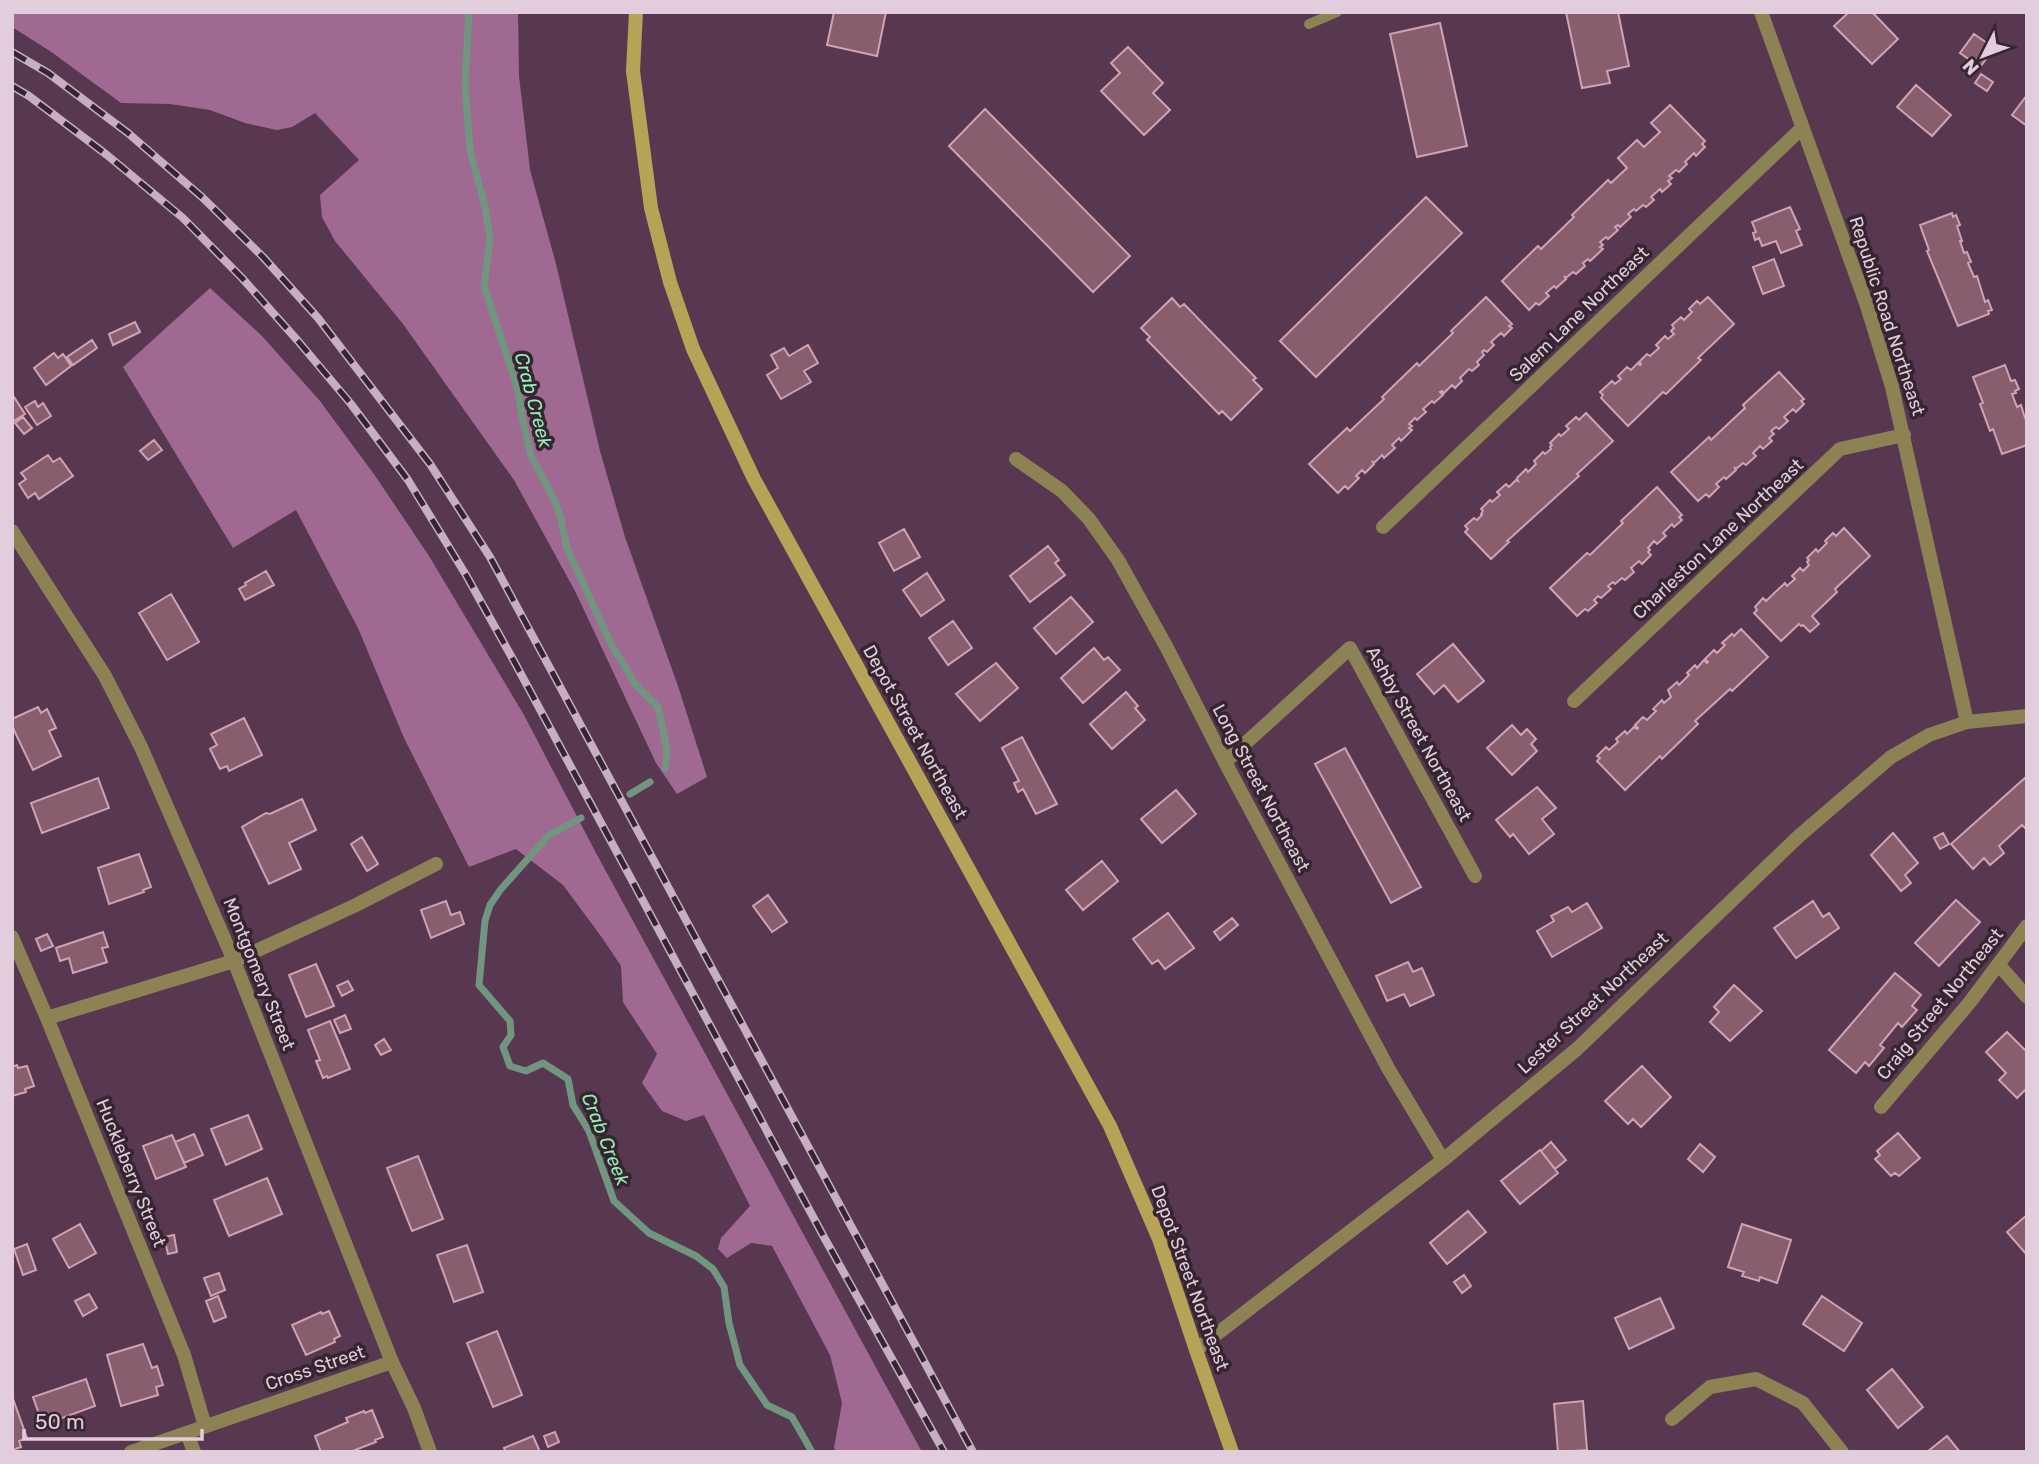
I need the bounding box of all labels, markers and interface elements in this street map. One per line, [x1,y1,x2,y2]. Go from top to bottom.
north arrow [1948,21,2018,91]
text: N [1958,54,1984,80]
street label: Republic Road Northeast [1844,214,1930,418]
street label: Salem Lane Northeast [1505,242,1653,386]
water label: Crab Creek [510,350,557,451]
street label: Charleston Lane Northeast [1628,454,1808,624]
street label: Depot Street Northeast [858,641,972,823]
street label: Ashby Street Northeast [1362,643,1476,825]
street label: Long Street Northeast [1207,700,1315,876]
street label: Montgomery Street [218,895,300,1053]
street label: Craig Street Northeast [1872,924,2008,1084]
street label: Lester Street Northeast [1513,928,1673,1078]
water label: Crab Creek [577,1090,635,1189]
street label: Huckleberry Street [91,1096,171,1250]
street label: Depot Street Northeast [1146,1182,1234,1374]
street label: Cross Street [262,1341,368,1395]
scale bar [24,1398,203,1442]
text: 50 m [35,1409,85,1434]

